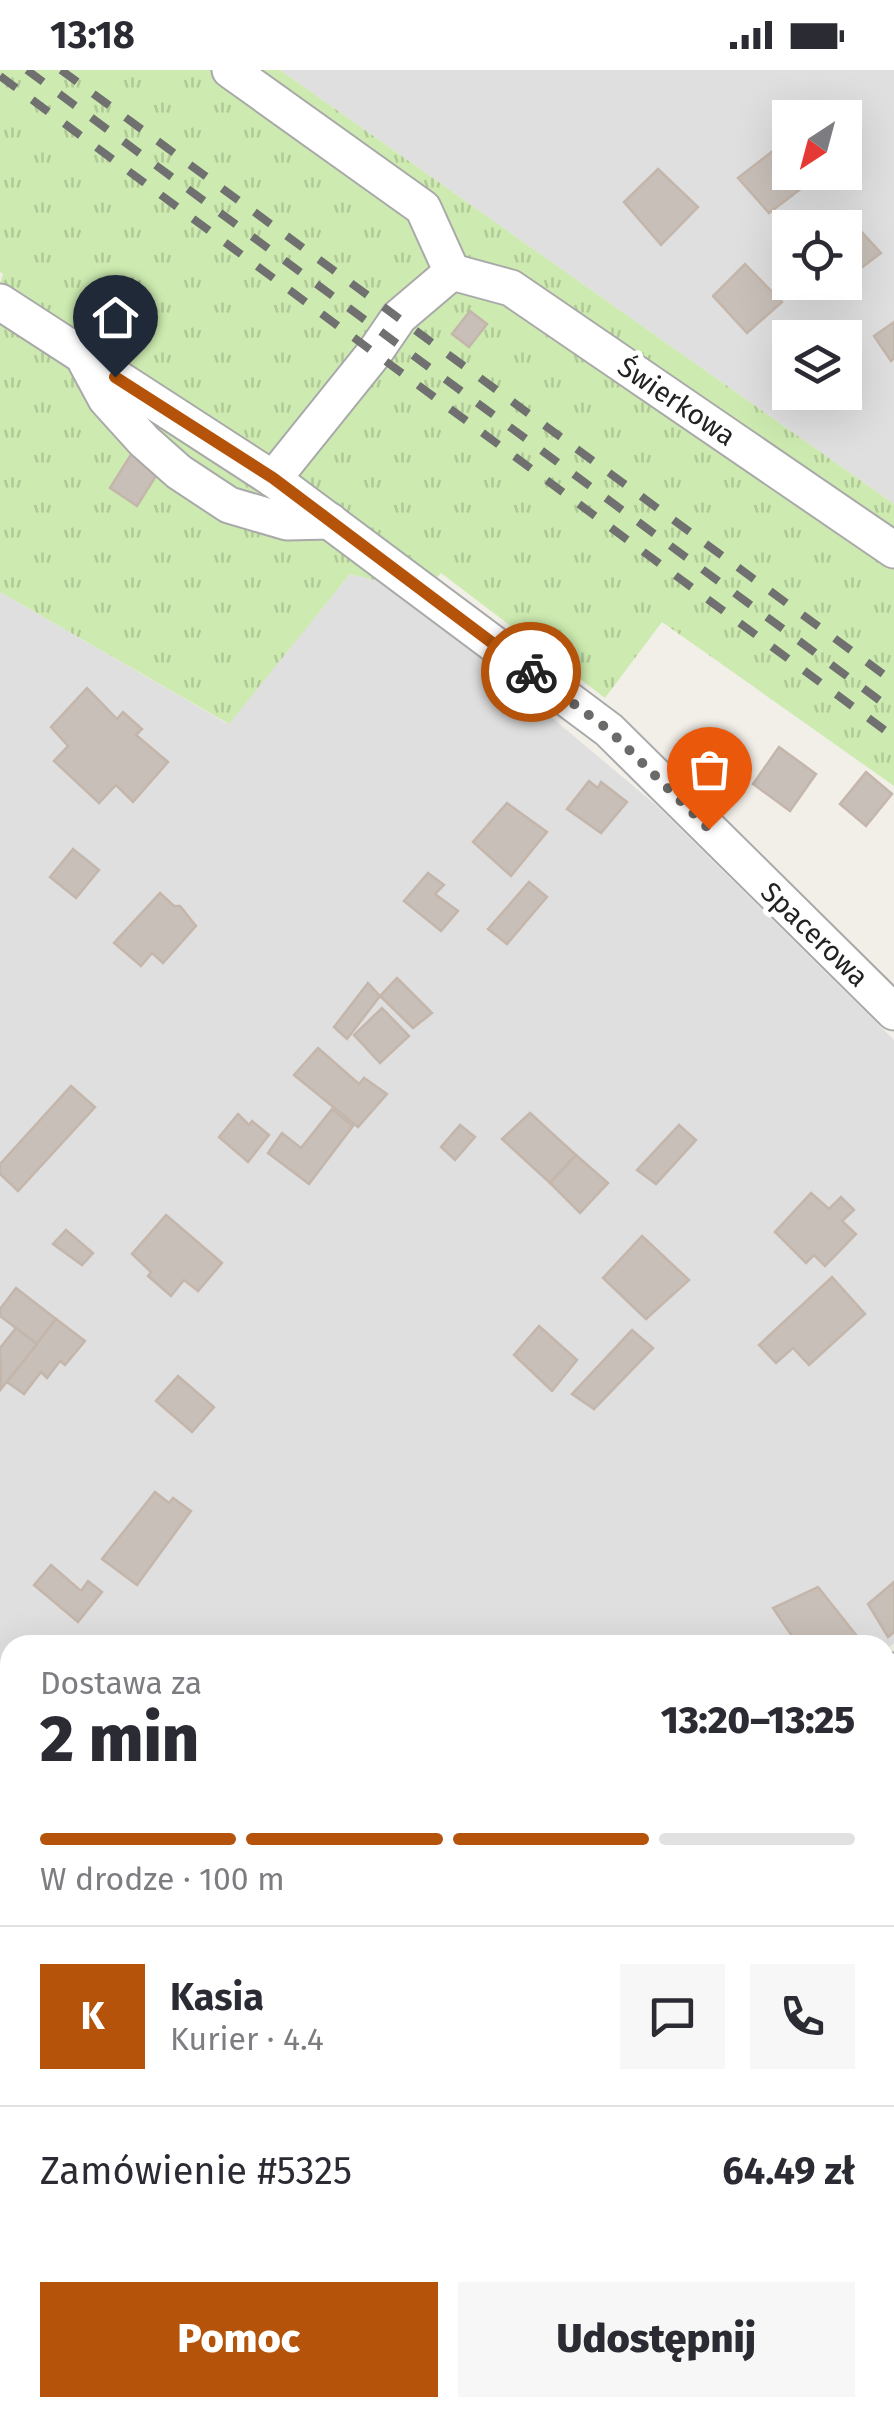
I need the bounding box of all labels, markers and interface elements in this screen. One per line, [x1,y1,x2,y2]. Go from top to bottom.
text: 13:18 [50,12,135,58]
north arrow [772,100,862,190]
map controls [772,100,862,410]
button: locate [772,210,862,300]
pin [73,275,158,378]
icon: home [88,290,143,345]
button: layers [772,320,862,410]
street label: Świerkowa [612,350,742,453]
courier [481,622,581,722]
icon: bike [504,645,559,700]
pin [667,727,752,830]
icon: bag [682,742,737,797]
street label: Spacerowa [754,875,875,994]
text: Dostawa za [40,1664,202,1702]
text: 13:20–13:25 [661,1697,855,1743]
text: 2 min [40,1700,199,1778]
text: W drodze · 100 m [40,1860,285,1898]
button: chat [620,1964,725,2069]
button: phone [750,1964,855,2069]
text: Kasia [170,1974,264,2020]
text: K [80,1993,105,2039]
text: Kurier · 4.4 [170,2020,324,2058]
text: Zamówienie #5325 [40,2148,352,2194]
text: 64.49 zł [722,2148,855,2194]
button: Pomoc [40,2282,438,2397]
button: Udostępnij [458,2282,855,2397]

